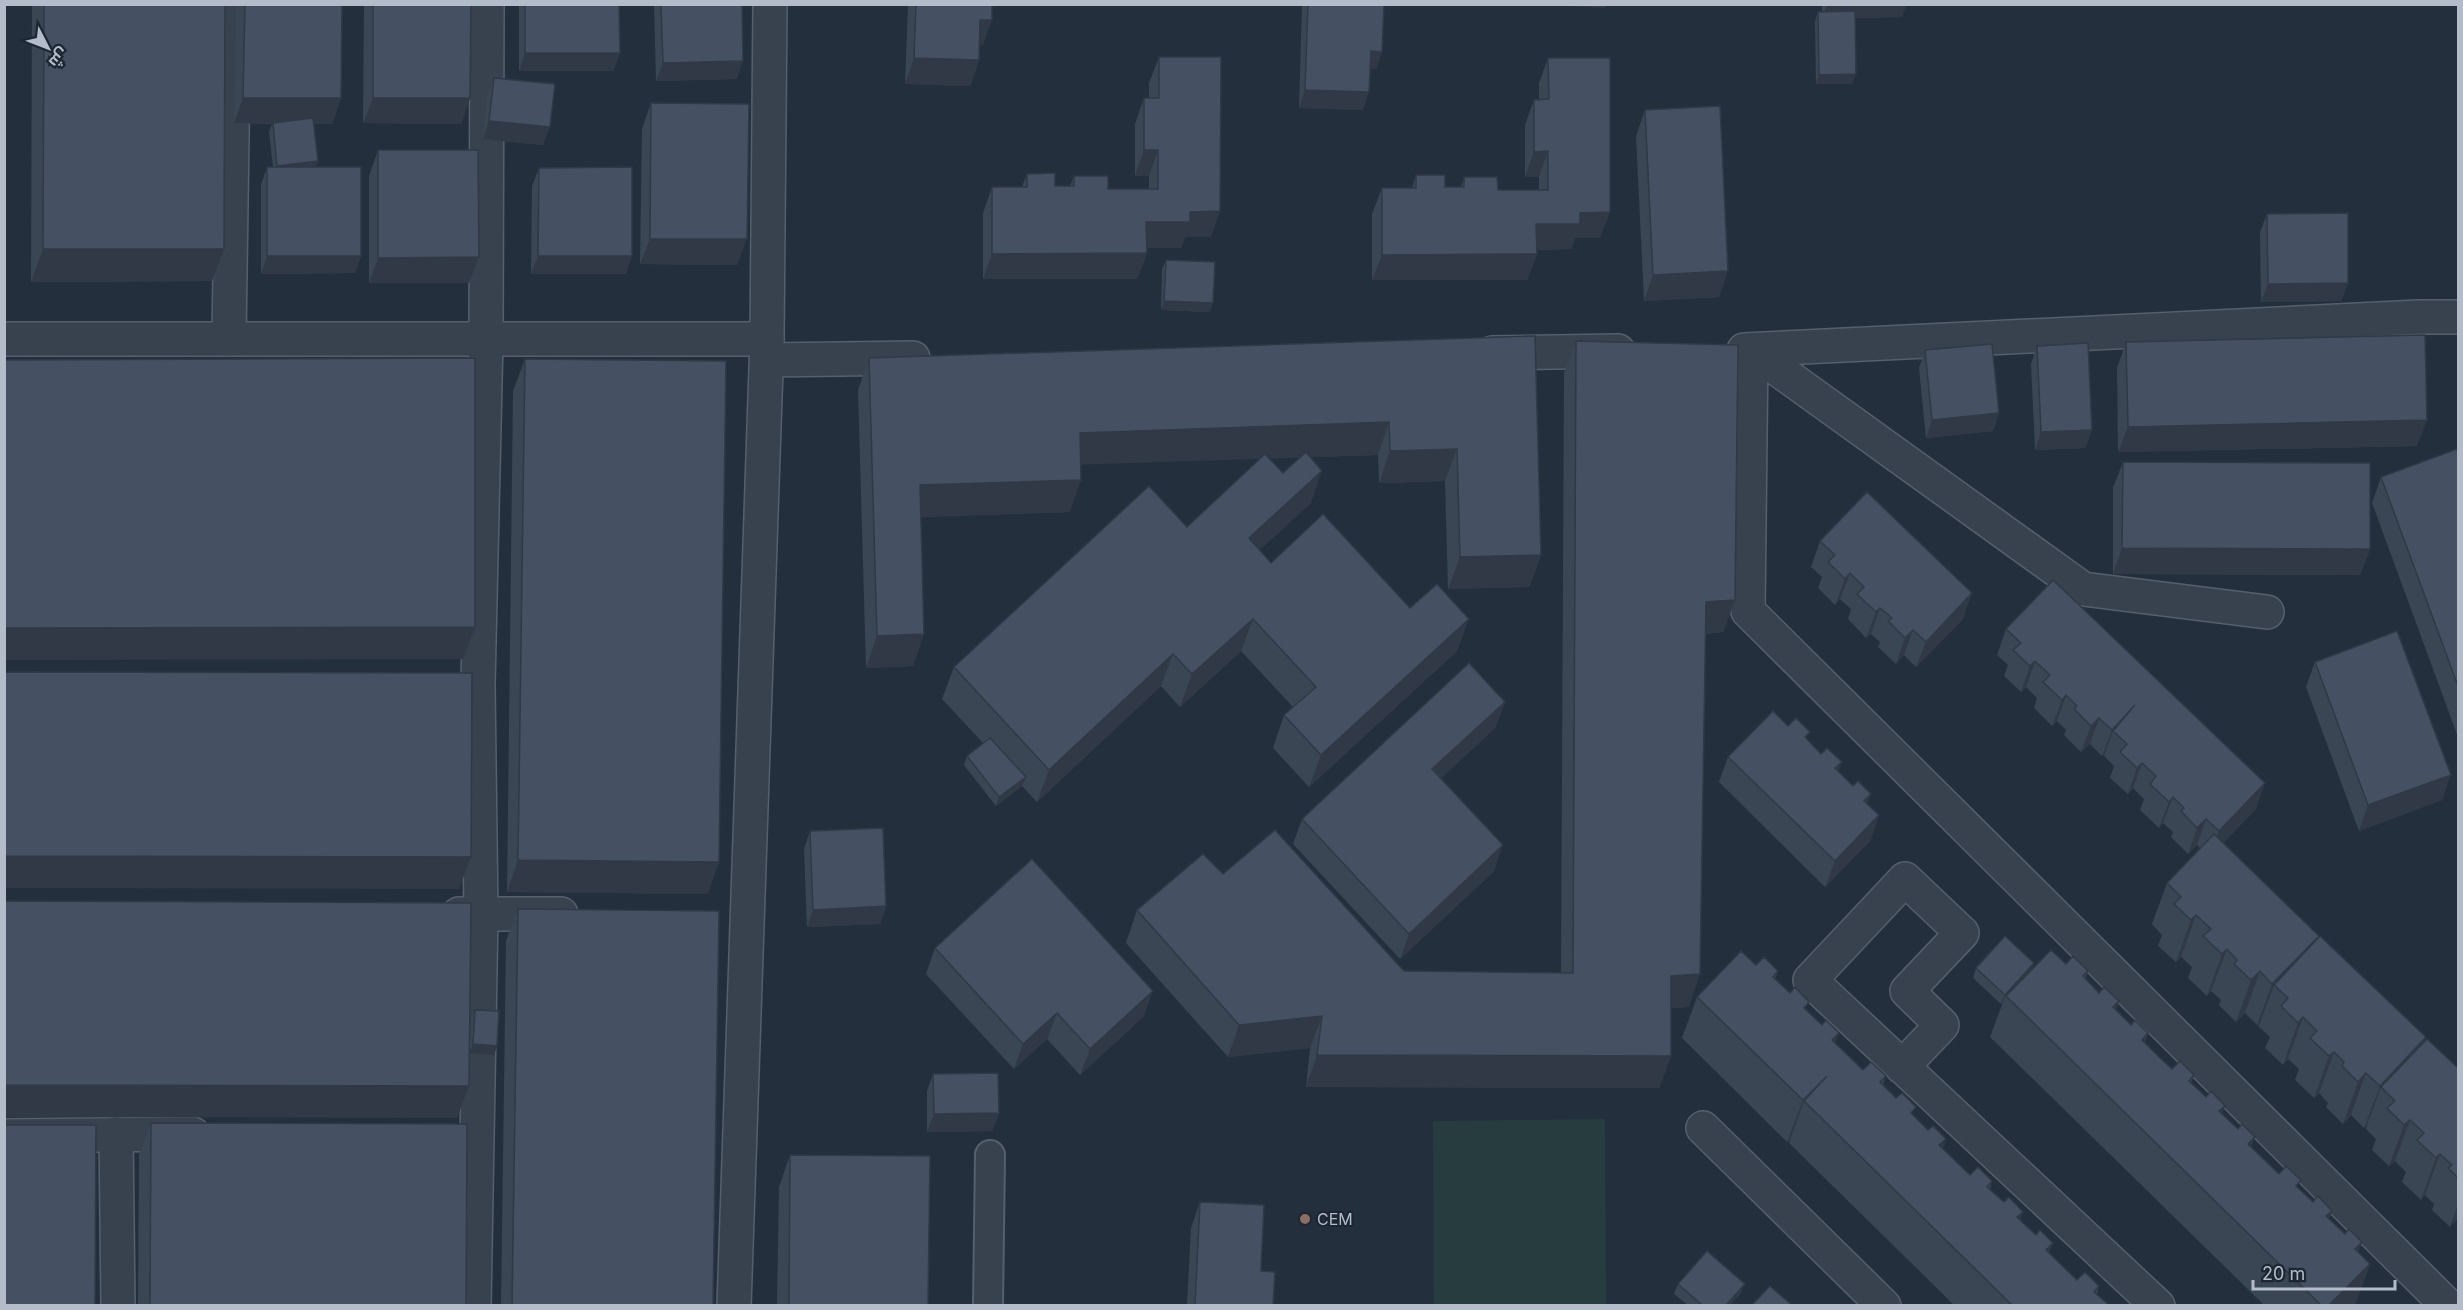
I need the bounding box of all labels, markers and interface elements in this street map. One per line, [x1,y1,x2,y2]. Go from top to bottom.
north arrow [18,18,78,78]
text: ش [45,44,73,72]
place label: CEM [1317,1209,1353,1229]
marker: CEM [1298,1212,1312,1226]
scale bar [2253,1253,2396,1291]
text: 20 m [2262,1263,2305,1284]

